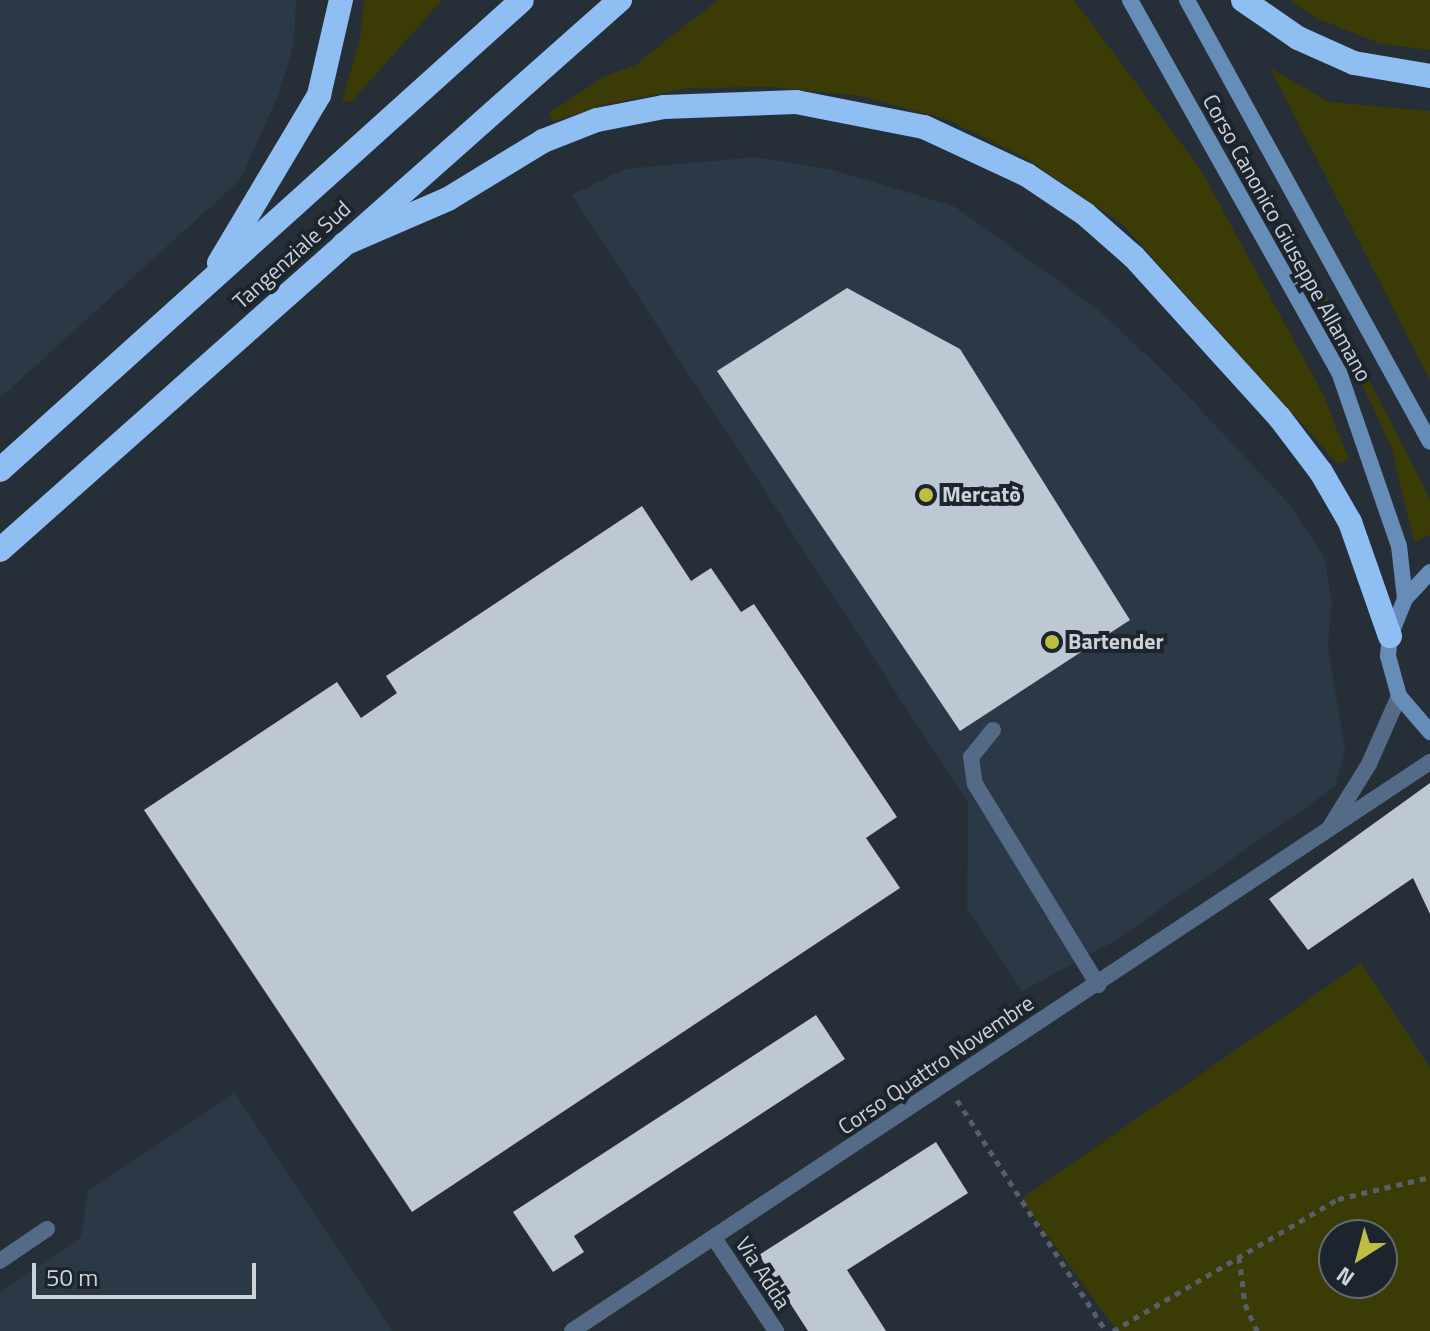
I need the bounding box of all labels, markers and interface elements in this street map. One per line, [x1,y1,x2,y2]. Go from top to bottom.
street label: Corso Canonico Giuseppe Allamano [1197,90,1377,386]
street label: Tangenziale Sud [228,195,356,315]
place label: Mercatò [942,482,1021,508]
marker: Mercatò [917,486,935,504]
place label: Bartender [1068,629,1164,655]
marker: Bartender [1043,633,1061,651]
street label: Corso Quattro Novembre [833,990,1039,1140]
north arrow [1318,1219,1398,1299]
street label: Via Adda [730,1232,796,1314]
scale bar [36,1247,260,1297]
text: 50 m [46,1259,98,1295]
text: N [1329,1259,1361,1295]

